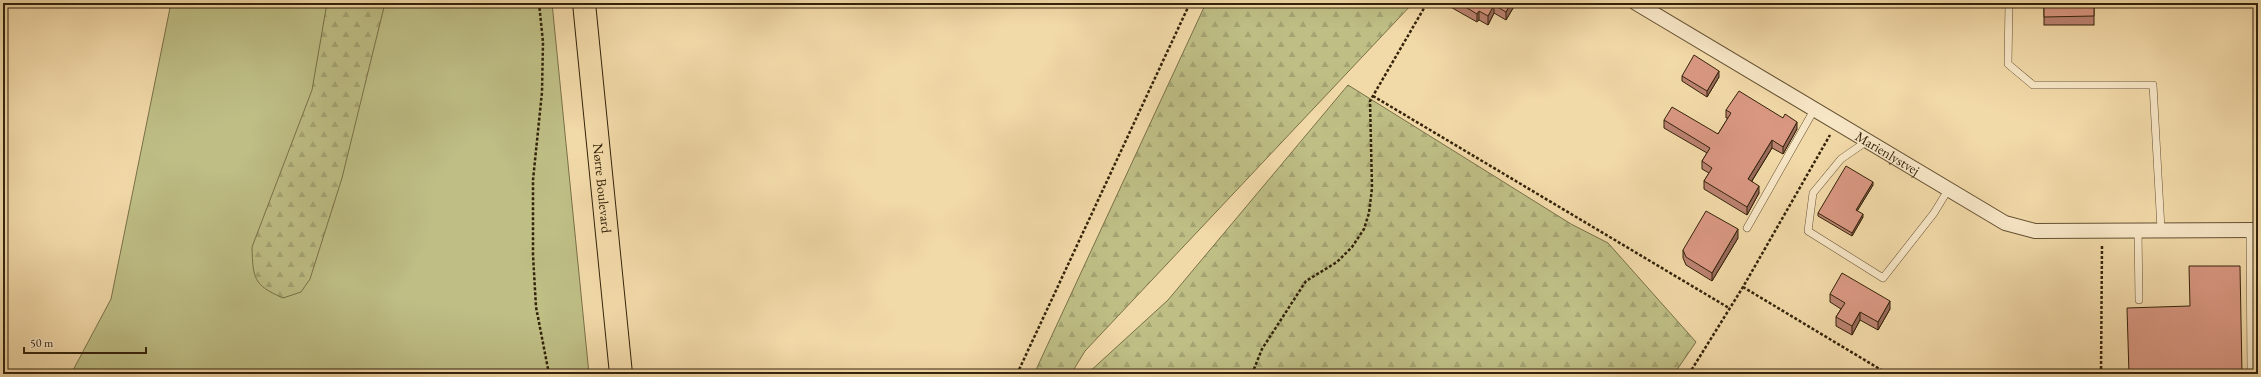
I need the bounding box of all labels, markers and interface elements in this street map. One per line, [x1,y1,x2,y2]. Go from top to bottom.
street label: Marienlystvej [1852,127,1923,179]
street label: Nørre Boulevard [589,142,616,235]
scale bar [24,329,146,355]
text: 50 m [30,335,54,351]

